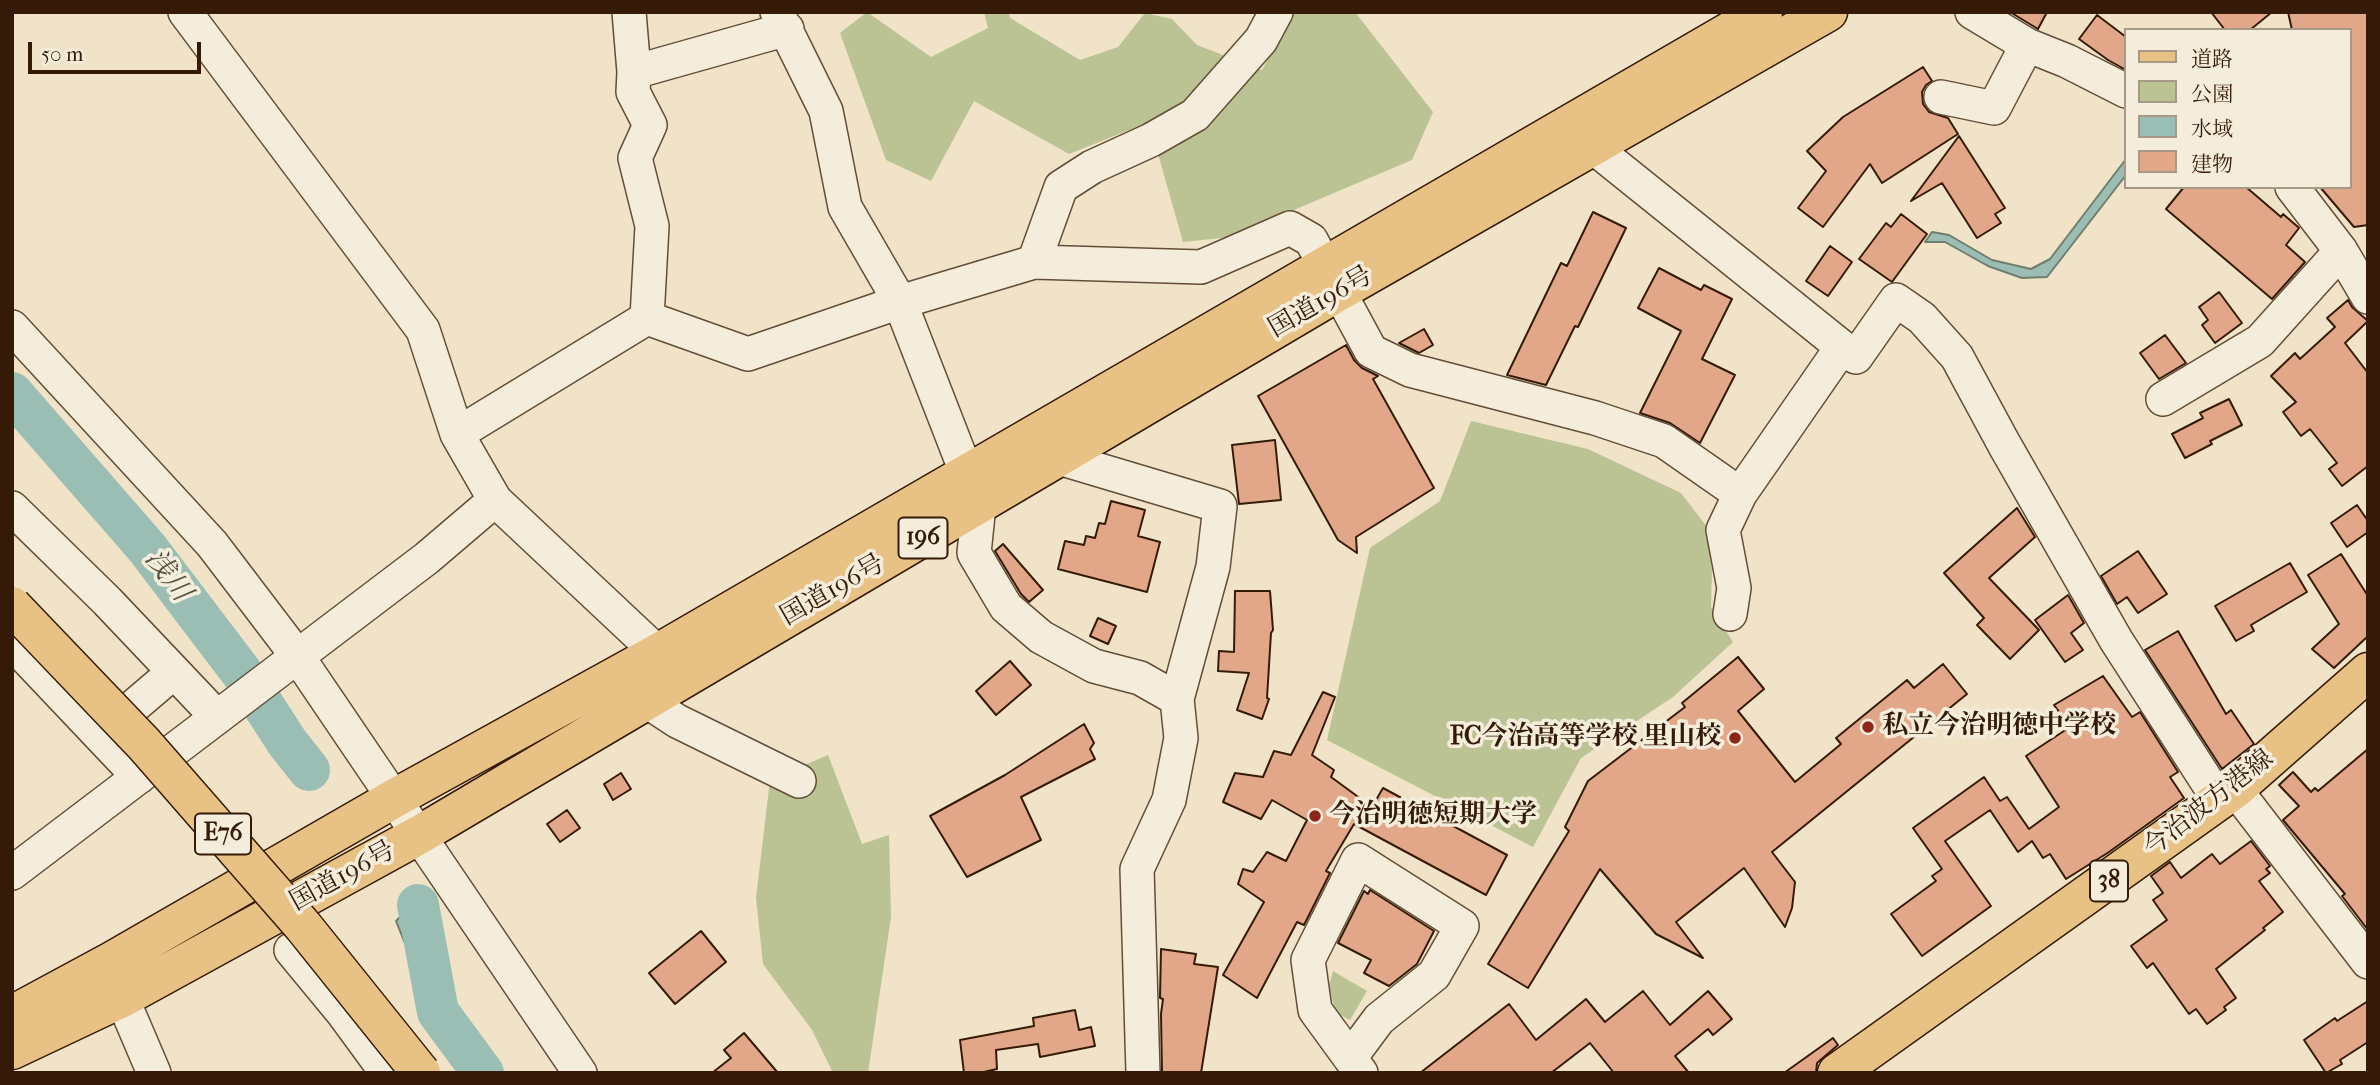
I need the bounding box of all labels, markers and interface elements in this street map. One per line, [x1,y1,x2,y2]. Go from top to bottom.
scale bar [32,28,205,72]
legend [2124,28,2352,189]
text: 50 m [41,42,84,66]
text: 道路 [2191,47,2233,71]
text: 公園 [2191,82,2233,106]
text: 水域 [2191,117,2233,141]
text: 建物 [2191,152,2233,176]
street label: 国道196号 [1263,261,1379,345]
road number: 196 [898,518,948,558]
water label: 浅川 [137,544,197,608]
street label: 国道196号 [775,549,891,633]
place label: 私立今治明徳中学校 [1882,711,2116,743]
marker: 私立今治明徳中学校 [1860,719,1876,735]
place label: FC今治高等学校 里山校 [1450,722,1721,754]
marker: FC今治高等学校 里山校 [1727,730,1743,746]
street label: 今治波方港線 [2138,744,2280,864]
place label: 今治明徳短期大学 [1329,800,1537,832]
marker: 今治明徳短期大学 [1307,808,1323,824]
road number: E76 [195,814,251,854]
street label: 国道196号 [285,835,401,919]
road number: 38 [2090,860,2128,902]

